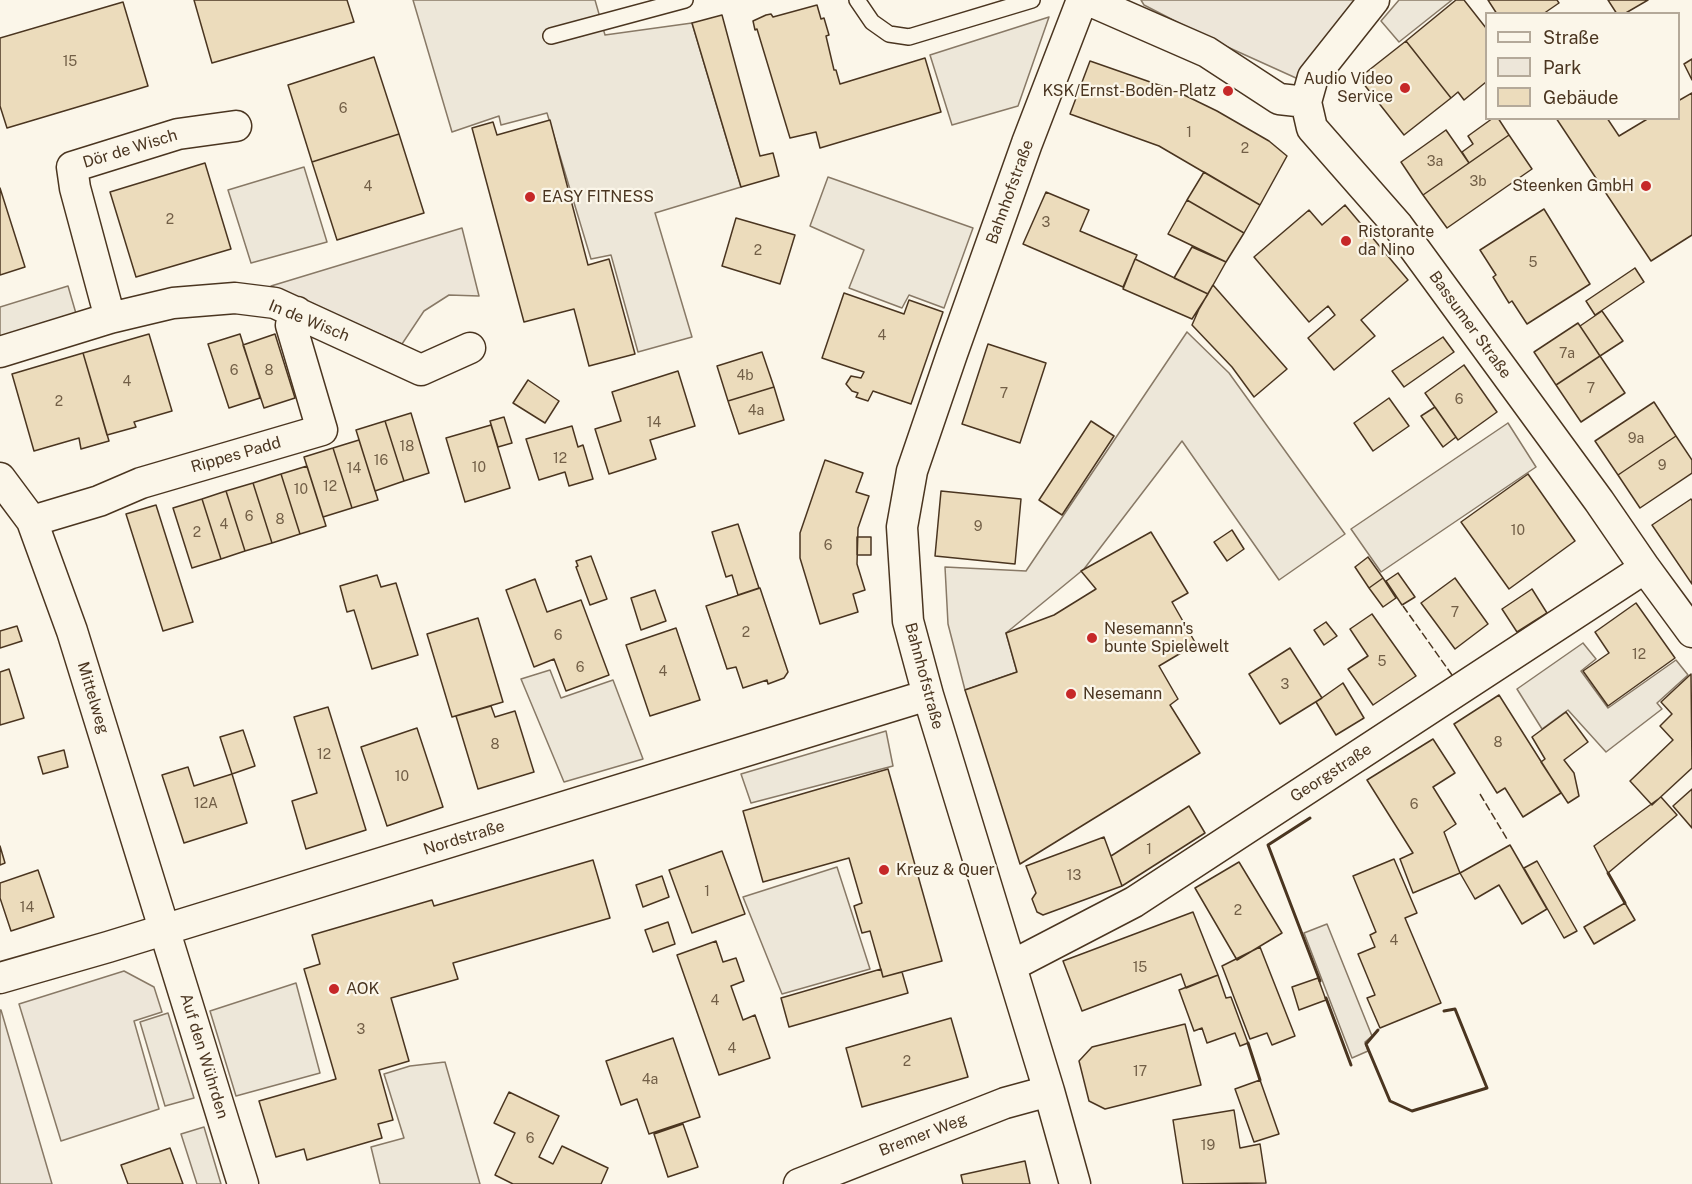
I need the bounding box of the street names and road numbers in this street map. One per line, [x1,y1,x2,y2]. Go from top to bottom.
street label: Dör de Wisch [80,126,180,172]
street label: Bahnhofstraße [982,137,1038,247]
street label: Bassumer Straße [1425,268,1515,382]
street label: In de Wisch [266,296,352,346]
street label: Rippes Padd [189,433,283,477]
street label: Bahnhofstraße [901,621,947,731]
street label: Mittelweg [73,660,113,736]
street label: Georgstraße [1287,740,1375,806]
street label: Nordstraße [421,817,507,859]
street label: Auf den Wührden [176,991,232,1121]
street label: Bremer Weg [876,1109,970,1161]

